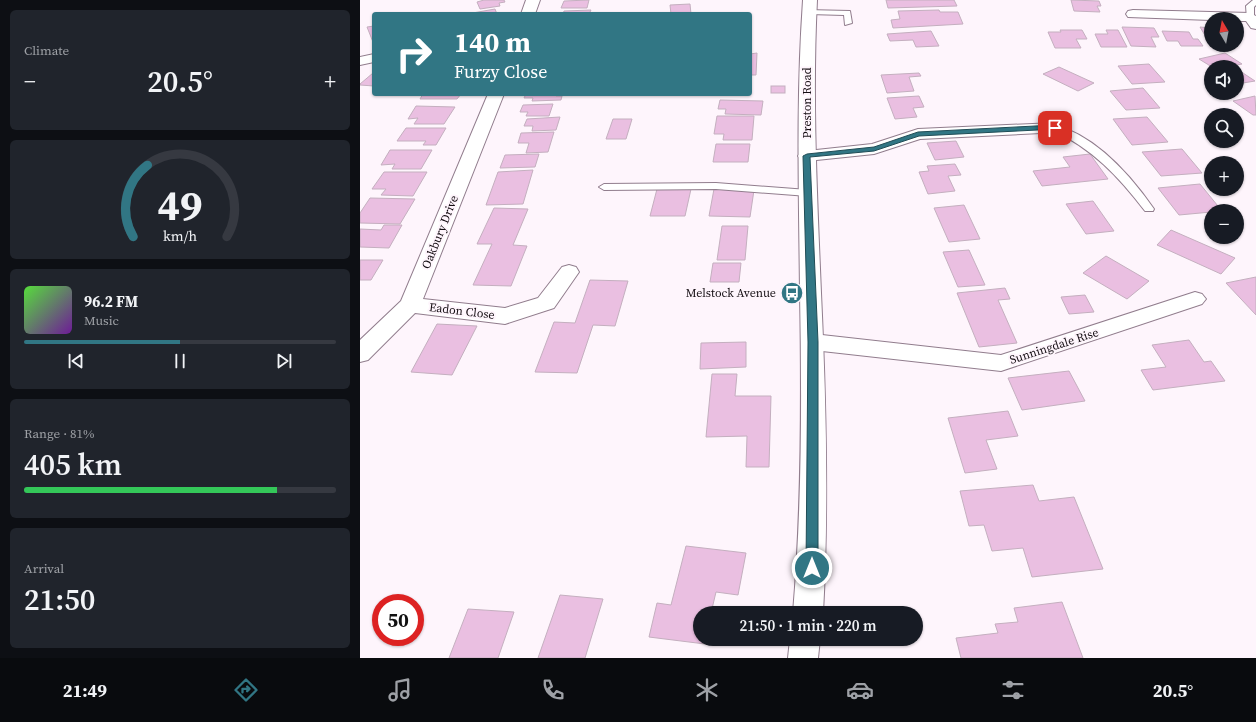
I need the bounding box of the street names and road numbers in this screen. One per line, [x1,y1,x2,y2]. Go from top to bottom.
street label: Preston Road [799,67,815,138]
street label: Oakbury Drive [418,193,462,271]
street label: Eadon Close [428,299,496,323]
street label: Sunningdale Rise [1008,324,1100,368]

